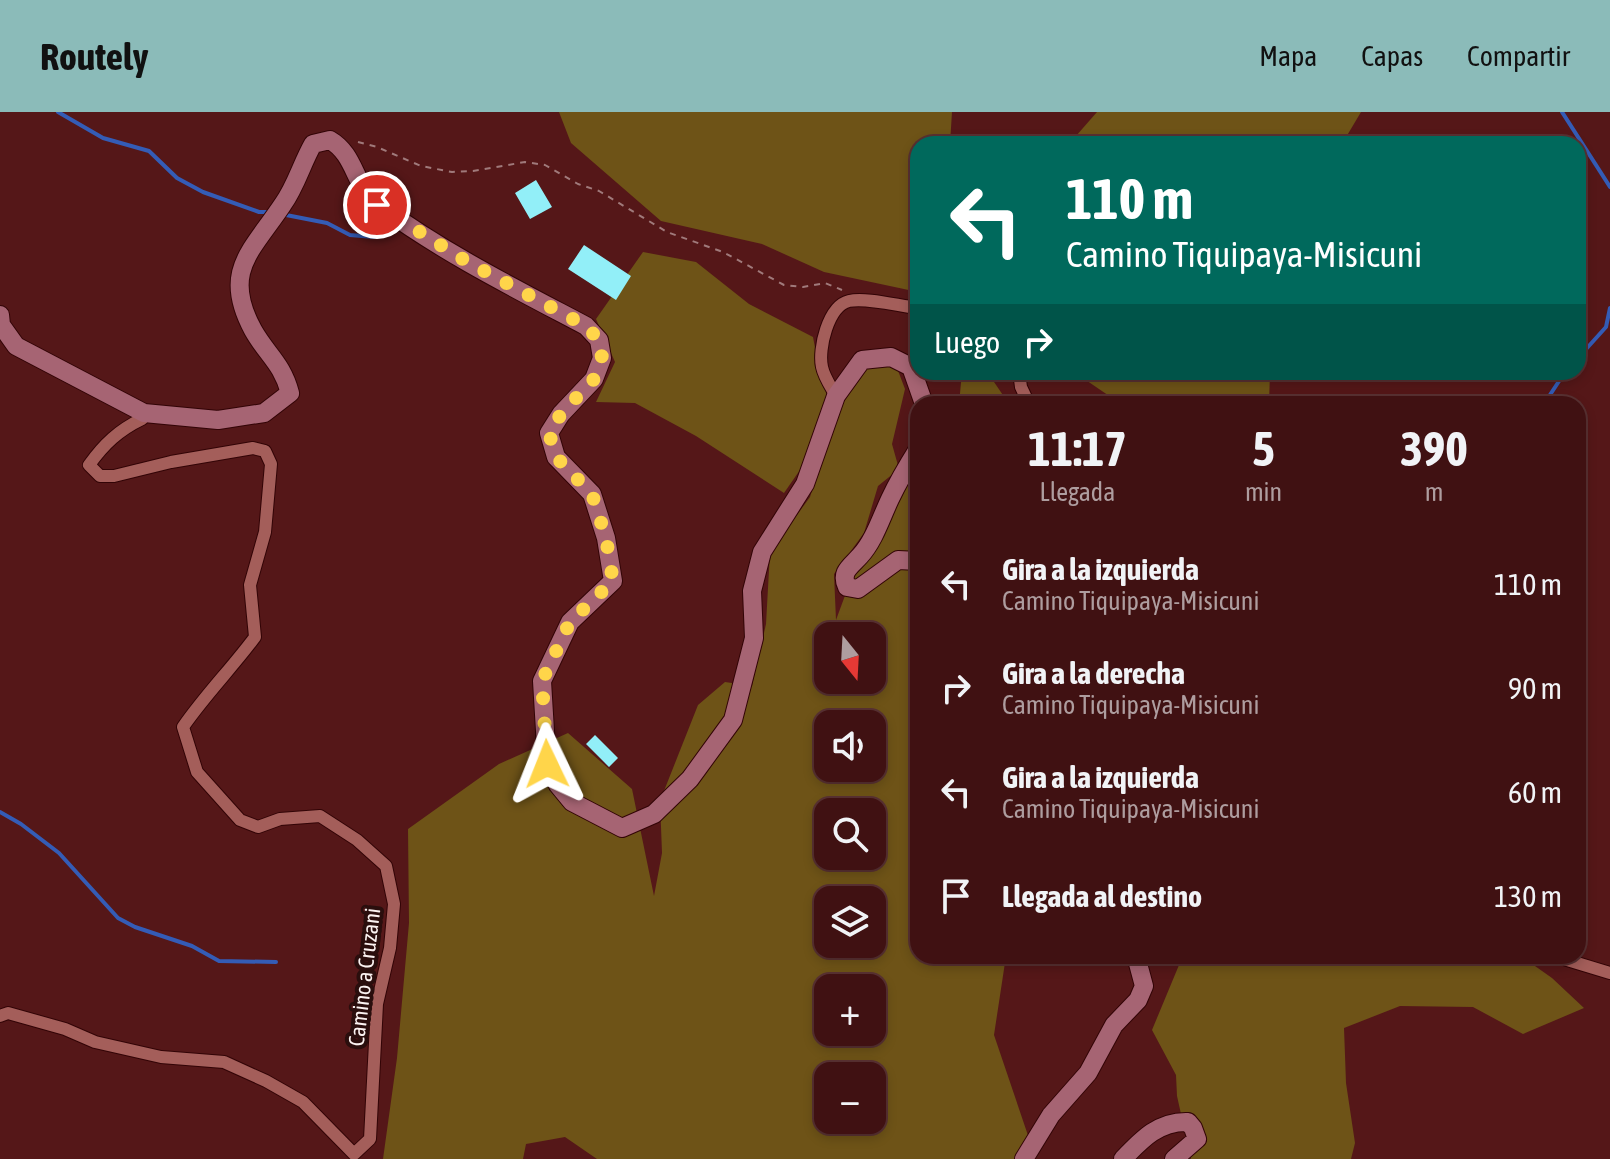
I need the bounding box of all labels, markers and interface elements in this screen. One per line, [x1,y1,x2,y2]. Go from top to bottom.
text: Routely [40,35,148,78]
text: Mapa [1259,40,1317,72]
text: Capas [1361,40,1423,72]
text: Compartir [1467,40,1570,72]
text: 110 m [1066,167,1193,231]
icon: left [934,168,1038,272]
pin [343,171,411,239]
icon: arrive [355,183,399,227]
text: Camino Tiquipaya-Misicuni [1066,233,1422,275]
icon: right [1016,320,1060,364]
text: Luego [934,325,1000,359]
text: 11:17 [1028,421,1127,476]
text: 5 [1252,421,1275,476]
text: 390 [1400,421,1468,476]
text: Llegada [1040,477,1115,507]
text: min [1245,477,1282,507]
text: m [1425,477,1443,507]
text: Gira a la izquierda [1002,552,1199,586]
icon: left [934,562,978,606]
text: 110 m [1494,567,1562,601]
text: Camino Tiquipaya-Misicuni [1002,586,1259,616]
north arrow [814,622,886,694]
map controls [814,622,886,1134]
text: Gira a la derecha [1002,656,1185,690]
icon: right [934,666,978,710]
text: 90 m [1508,671,1562,705]
text: Camino Tiquipaya-Misicuni [1002,690,1259,720]
button: sound [814,710,886,782]
position arrow [505,722,589,806]
text: Gira a la izquierda [1002,760,1199,794]
icon: left [934,770,978,814]
text: 60 m [1508,775,1562,809]
text: Camino Tiquipaya-Misicuni [1002,794,1259,824]
button: search [814,798,886,870]
icon: arrive [934,874,978,918]
text: Llegada al destino [1002,879,1202,913]
text: 130 m [1494,879,1562,913]
button: layers [814,886,886,958]
street label: Camino a Cruzani [343,906,385,1048]
button: + [814,974,886,1046]
button: − [814,1062,886,1134]

